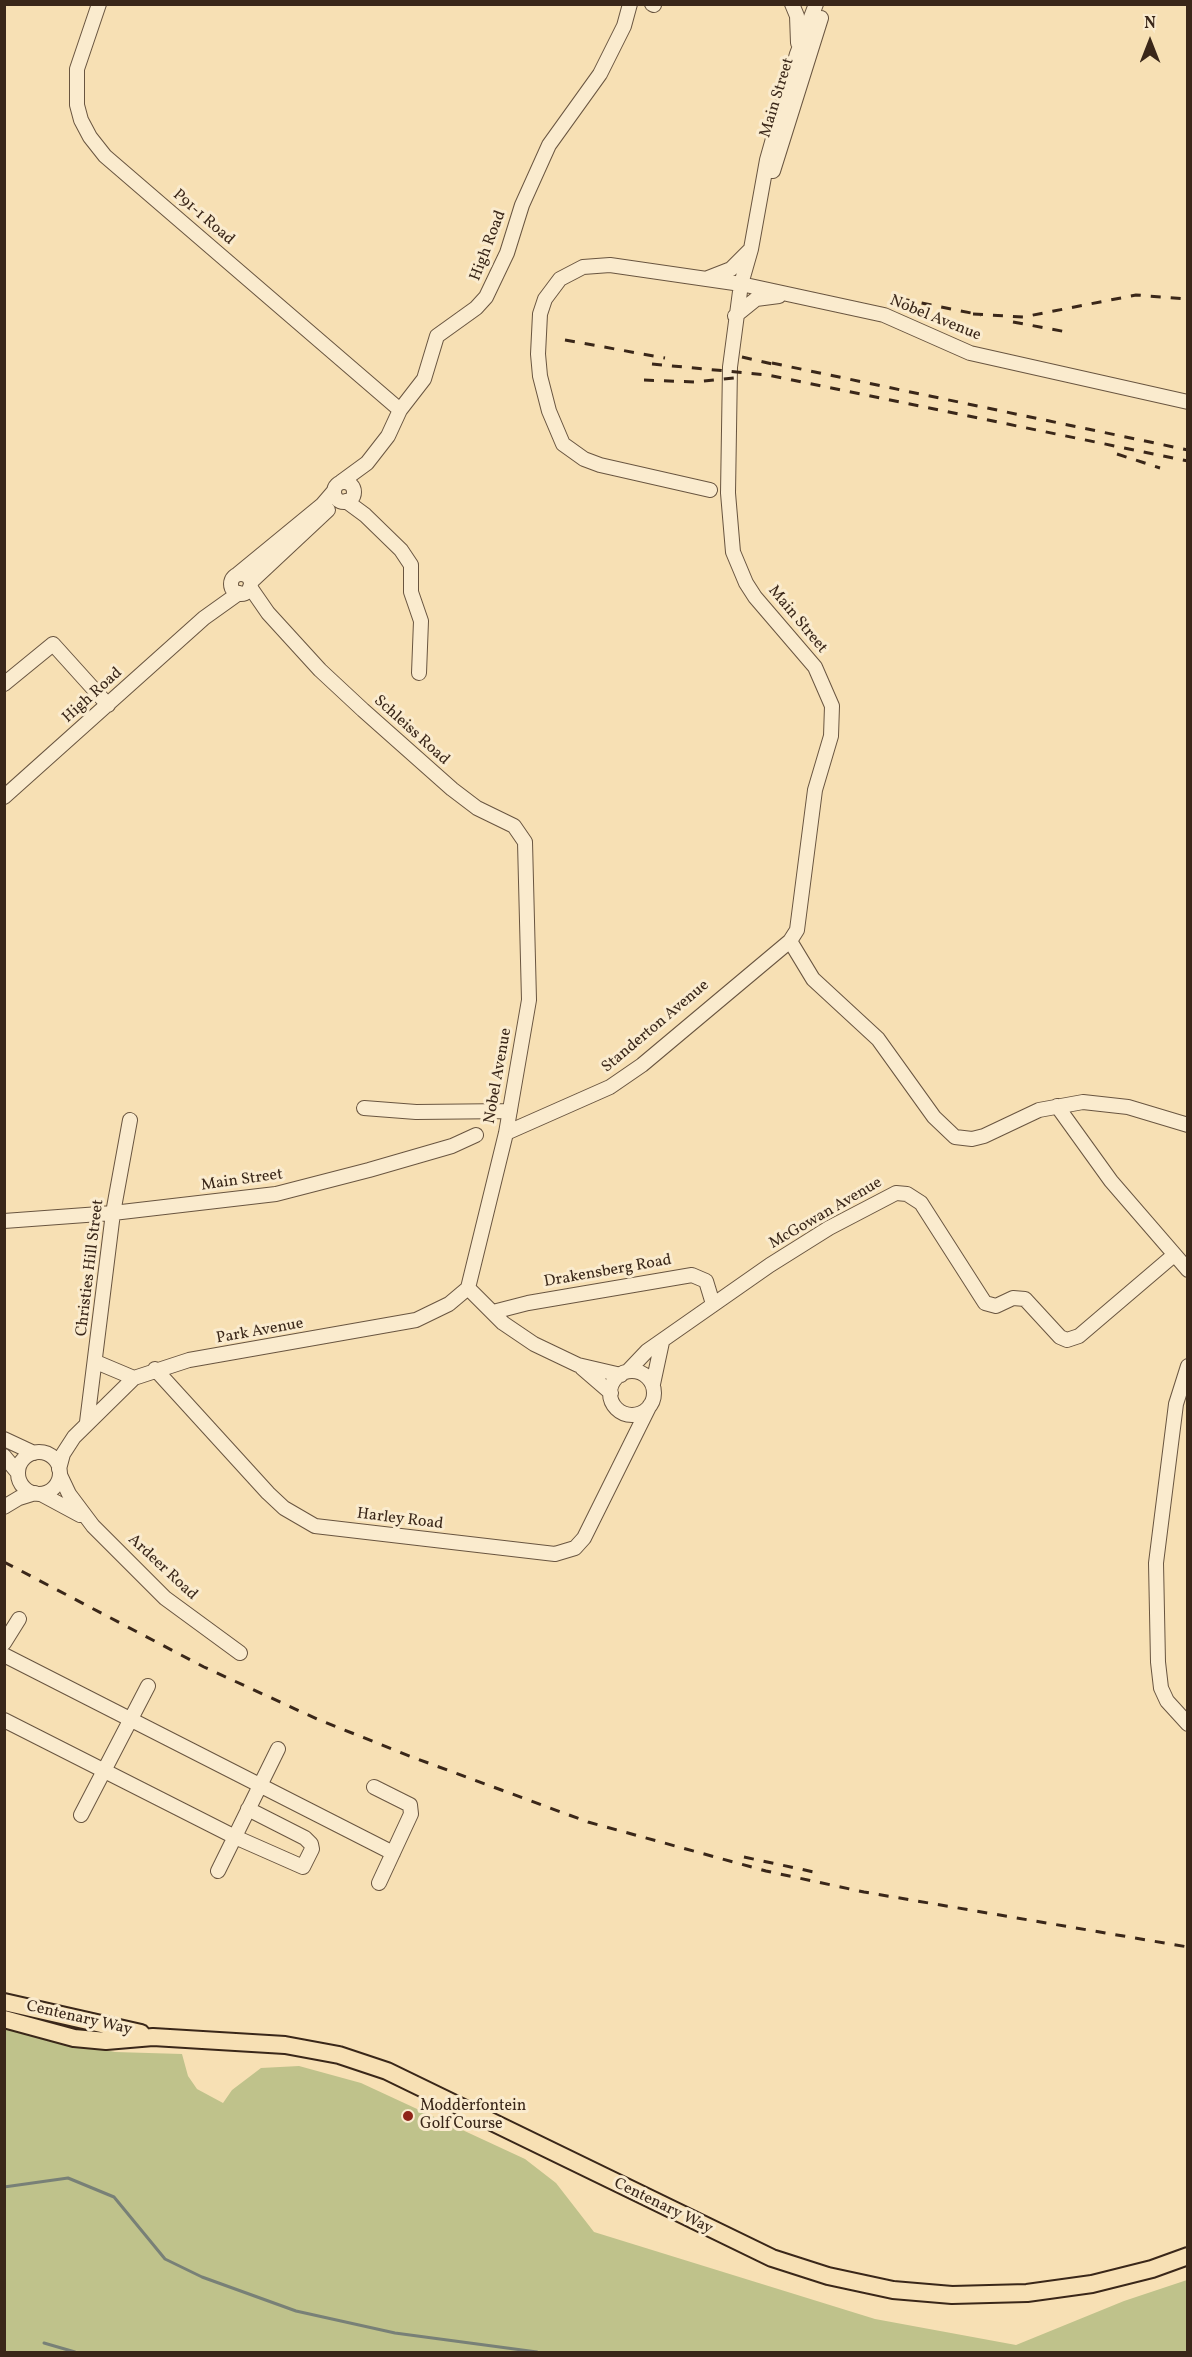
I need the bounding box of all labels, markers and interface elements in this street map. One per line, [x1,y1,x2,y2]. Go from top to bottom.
north arrow [1120,12,1180,72]
text: N [1144,13,1156,35]
street label: Main Street [757,56,799,140]
street label: P91-1 Road [168,186,238,250]
street label: High Road [467,208,511,284]
street label: Nobel Avenue [886,292,984,346]
street label: Main Street [763,582,831,658]
street label: High Road [59,664,127,728]
street label: Schleiss Road [369,692,453,770]
street label: Standerton Avenue [598,976,714,1078]
street label: Nobel Avenue [481,1027,517,1125]
street label: Main Street [200,1166,284,1196]
street label: McGowan Avenue [766,1174,886,1254]
street label: Christies Hill Street [73,1198,109,1338]
street label: Drakensberg Road [543,1251,673,1293]
street label: Park Avenue [215,1315,305,1349]
street label: Harley Road [356,1505,444,1535]
street label: Ardeer Road [123,1531,201,1605]
street label: Centenary Way [24,1998,134,2040]
place label: Modderfontein Golf Course [420,2097,526,2135]
marker: Modderfontein Golf Course [401,2109,415,2123]
street label: Centenary Way [610,2175,716,2239]

